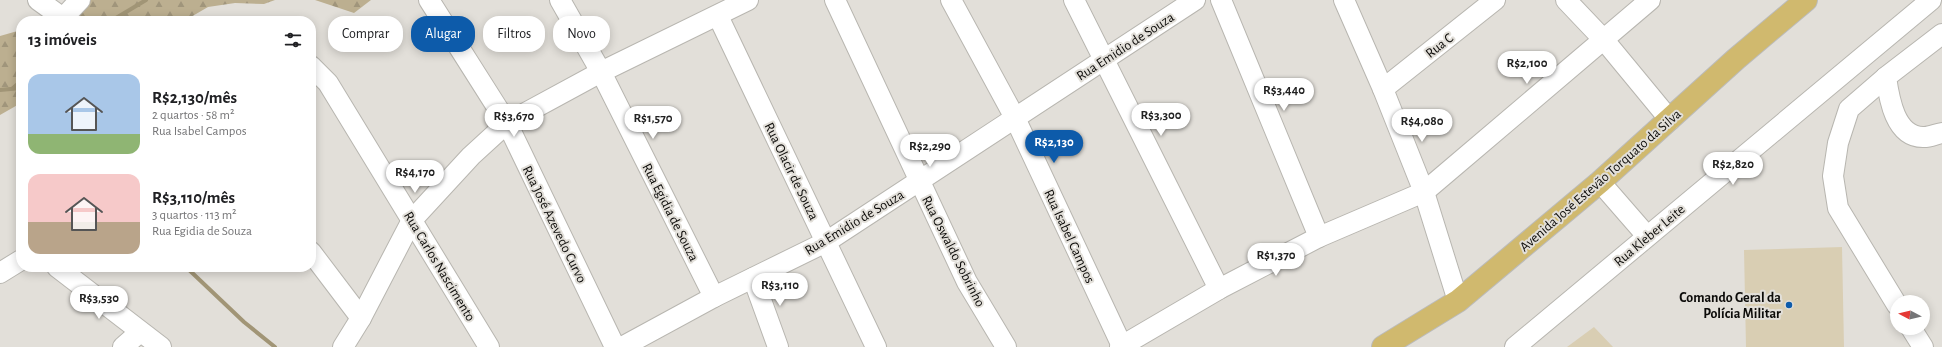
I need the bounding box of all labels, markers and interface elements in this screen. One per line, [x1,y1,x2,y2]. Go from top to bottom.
street label: Rua Emidio de Souza [1074,10,1177,83]
chip: Comprar [328,16,403,52]
chip: Alugar [411,16,475,52]
chip: Filtros [483,16,545,52]
chip: Novo [553,16,610,52]
icon: filters [282,29,304,51]
text: 13 imóveis [28,31,97,48]
street label: Rua C [1423,31,1456,61]
pin: R$2,100 [1490,51,1564,85]
text: R$2,100 [1507,57,1547,70]
pin: R$3,440 [1247,78,1321,112]
text: R$3,440 [1263,84,1305,97]
text: R$2,130/mês [152,89,237,106]
icon: home [60,90,108,138]
pin: R$3,300 [1124,103,1198,137]
pin: R$3,670 [477,104,551,138]
pin: R$1,570 [616,106,690,140]
street label: Avenida José Estevão Torquato da Silva [1517,107,1684,254]
text: 2 quartos · 58 m² [152,109,235,122]
text: R$3,300 [1140,109,1182,122]
pin: R$4,080 [1385,109,1459,143]
text: R$3,670 [494,110,534,123]
text: R$1,570 [633,112,673,125]
text: R$4,080 [1401,115,1444,128]
street label: Rua Olacir de Souza [761,121,821,223]
text: Rua Isabel Campos [152,125,247,138]
pin: R$2,130 [1017,130,1091,164]
pin: R$2,290 [893,134,967,168]
text: R$2,130 [1034,136,1074,149]
text: R$2,290 [909,140,951,153]
pin: R$2,820 [1696,152,1770,186]
text: R$2,820 [1712,158,1754,171]
pin: R$4,170 [378,160,452,194]
street label: Rua Egidia de Souza [639,161,701,264]
street label: Rua José Azevedo Curvo [520,164,589,285]
text: R$4,170 [395,166,435,179]
street label: Rua Emidio de Souza [802,187,907,258]
street label: Rua Isabel Campos [1041,187,1097,286]
text: R$3,110/mês [152,189,235,206]
icon: home [60,190,108,238]
street label: Rua Oswaldo Sobrinho [919,194,987,309]
street label: Rua Kleber Leite [1612,202,1688,269]
text: 3 quartos · 113 m² [152,209,237,222]
street label: Rua Carlos Nascimento [401,209,477,324]
text: Rua Egidia de Souza [152,225,252,238]
pin: R$1,370 [1239,243,1313,277]
text: R$1,370 [1256,249,1296,262]
pin: R$3,110 [743,273,817,307]
text: R$3,110 [761,279,799,292]
pin: R$3,530 [62,286,136,320]
place label: Comando Geral da Polícia Militar [1679,291,1781,321]
text: R$3,530 [79,292,119,305]
north arrow [1890,295,1930,335]
map controls [1890,295,1930,335]
marker: Comando Geral da Polícia Militar [1784,300,1794,310]

